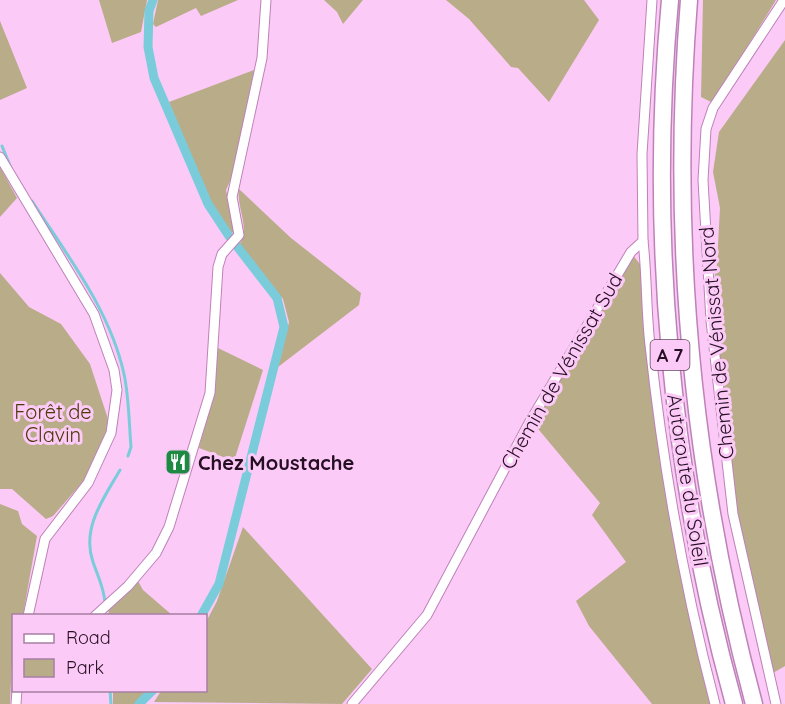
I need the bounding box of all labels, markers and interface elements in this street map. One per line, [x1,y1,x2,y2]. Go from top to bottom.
street label: Chemin de Vénissat Nord [693,226,739,460]
street label: Chemin de Vénissat Sud [495,269,627,473]
road number: A 7 [650,340,690,370]
street label: Autoroute du Soleil [662,392,714,568]
park label: Forêt de Clavin [14,399,92,447]
restaurant icon: Chez Moustache [163,447,193,477]
place label: Chez Moustache [198,450,354,475]
legend [12,614,207,692]
text: Road [66,626,111,649]
text: Park [66,656,104,679]

